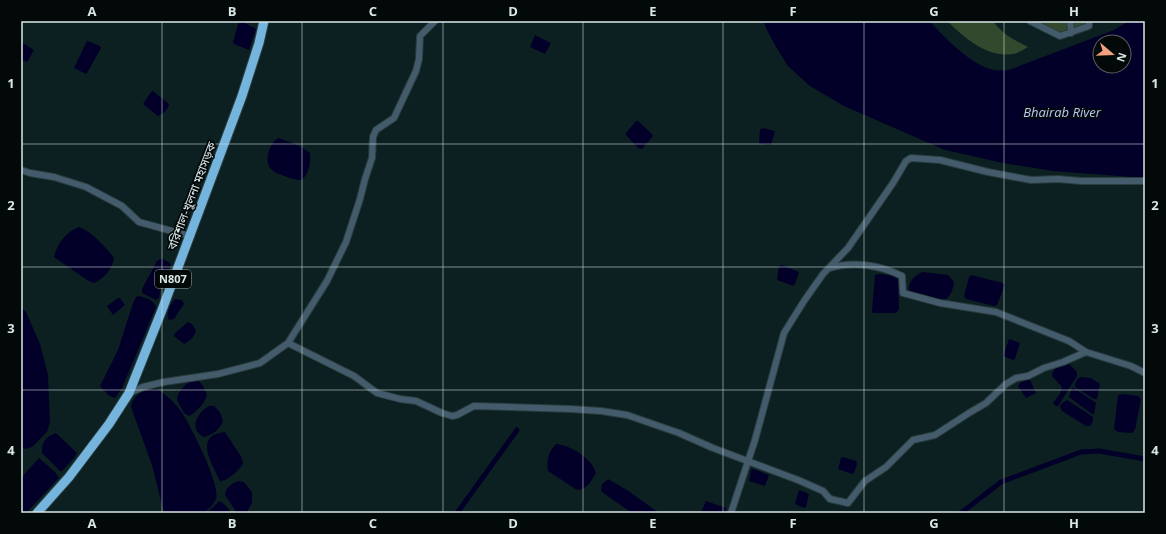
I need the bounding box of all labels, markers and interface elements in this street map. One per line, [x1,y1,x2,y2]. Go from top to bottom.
text: A [88,2,97,20]
text: B [228,2,237,20]
text: C [369,2,377,20]
text: D [508,2,518,20]
text: E [649,2,657,20]
text: F [789,2,797,20]
text: G [929,2,939,20]
text: H [1069,2,1079,20]
north arrow [1092,34,1132,74]
text: N [1113,51,1130,64]
text: 1 [7,74,15,92]
text: 1 [1151,74,1159,92]
water label: Bhairab River [1023,103,1102,121]
street label: বরিশাল-খুলনা মহাসড়ক [163,139,220,253]
text: 2 [7,196,15,214]
text: 2 [1151,196,1159,214]
road number: N807 [155,270,191,288]
text: 3 [7,319,15,337]
text: 3 [1151,319,1159,337]
text: 4 [7,441,15,459]
text: 4 [1151,441,1159,459]
text: A [88,514,97,532]
text: B [228,514,237,532]
text: C [369,514,377,532]
text: D [508,514,518,532]
text: E [649,514,657,532]
text: F [789,514,797,532]
text: G [929,514,939,532]
text: H [1069,514,1079,532]

